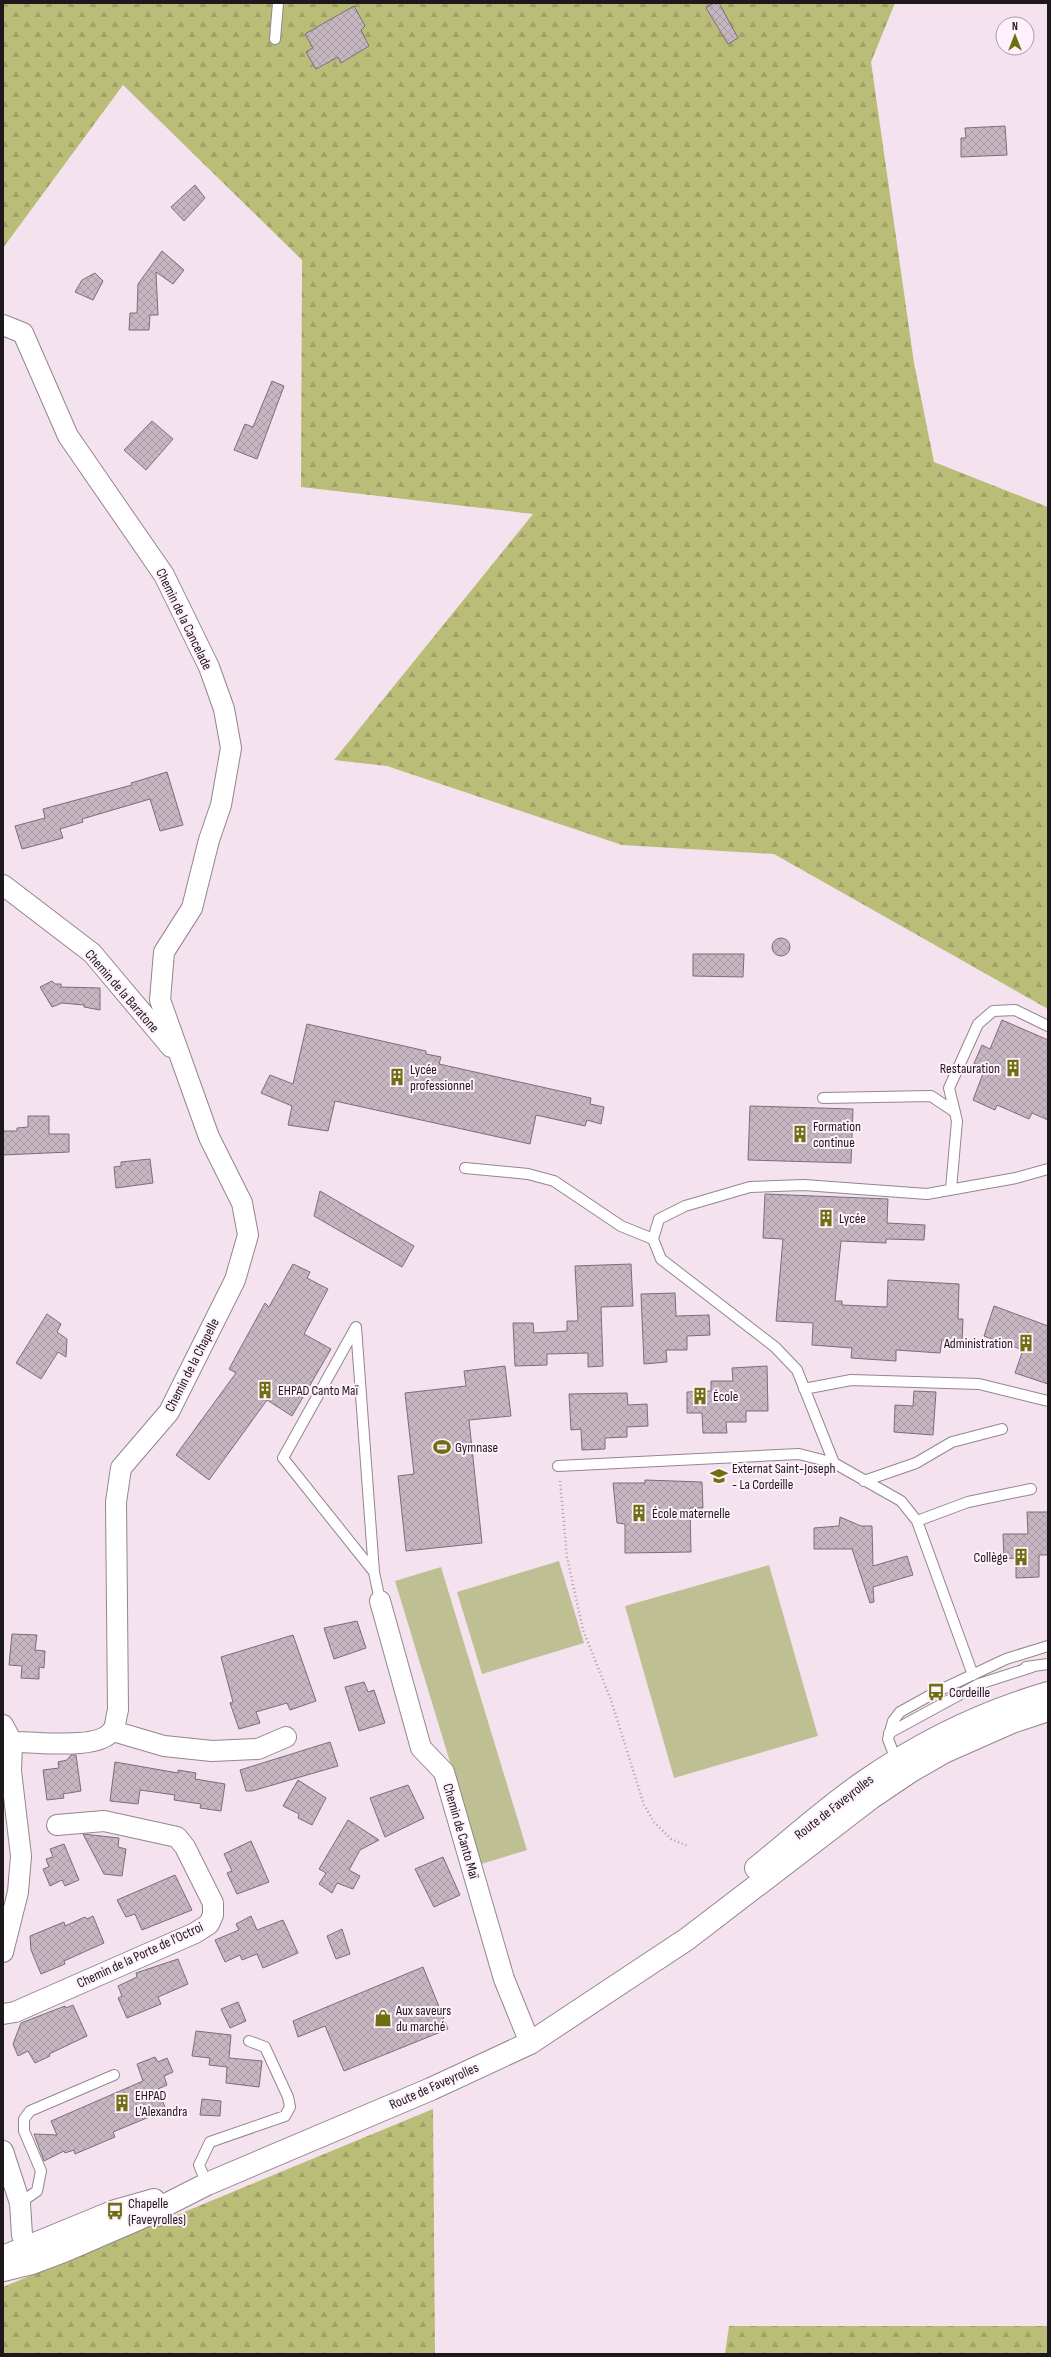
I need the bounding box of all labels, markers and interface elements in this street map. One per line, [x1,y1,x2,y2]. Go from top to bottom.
north arrow [995,16,1035,56]
text: N [1012,20,1018,33]
street label: Chemin de la Cancelade [152,566,216,672]
street label: Chemin de la Baratone [81,946,163,1036]
building icon: Restauration [1003,1058,1023,1078]
place label: Restauration [940,1060,1000,1077]
place label: Lycée professionnel [410,1061,473,1094]
building icon: Lycée professionnel [387,1067,407,1087]
place label: Formation continue [813,1118,861,1151]
building icon: Formation continue [790,1124,810,1144]
building icon: Lycée [816,1208,836,1228]
place label: Lycée [839,1210,866,1227]
street label: Chemin de la Chapelle [161,1315,223,1415]
building icon: Administration [1016,1333,1036,1353]
place label: Administration [943,1335,1013,1352]
building icon: EHPAD Canto Maï [255,1380,275,1400]
place label: EHPAD Canto Maï [278,1382,359,1399]
building icon: École [690,1386,710,1406]
place label: École [713,1388,738,1405]
sports icon: Gymnase [432,1437,452,1457]
place label: Gymnase [455,1439,498,1456]
place label: Externat Saint-Joseph - La Cordeille [732,1460,835,1493]
school or university icon: Externat Saint-Joseph - La Cordeille [709,1466,729,1486]
building icon: École maternelle [629,1503,649,1523]
place label: École maternelle [652,1505,730,1522]
building icon: Collège [1011,1547,1031,1567]
place label: Collège [974,1549,1008,1566]
bus stop icon: Cordeille [926,1682,946,1702]
place label: Cordeille [949,1684,990,1701]
street label: Route de Faveyrolles [791,1771,877,1843]
street label: Chemin de Canto Maï [439,1781,483,1881]
street label: Chemin de la Porte de l'Octroi [74,1918,206,1992]
place label: Aux saveurs du marché [395,2002,451,2035]
shop icon: Aux saveurs du marché [373,2008,393,2028]
street label: Route de Faveyrolles [387,2059,481,2113]
place label: EHPAD L'Alexandra [135,2087,187,2120]
building icon: EHPAD L'Alexandra [112,2093,132,2113]
place label: Chapelle (Faveyrolles) [128,2195,186,2228]
bus stop icon: Chapelle (Faveyrolles) [105,2201,125,2221]

